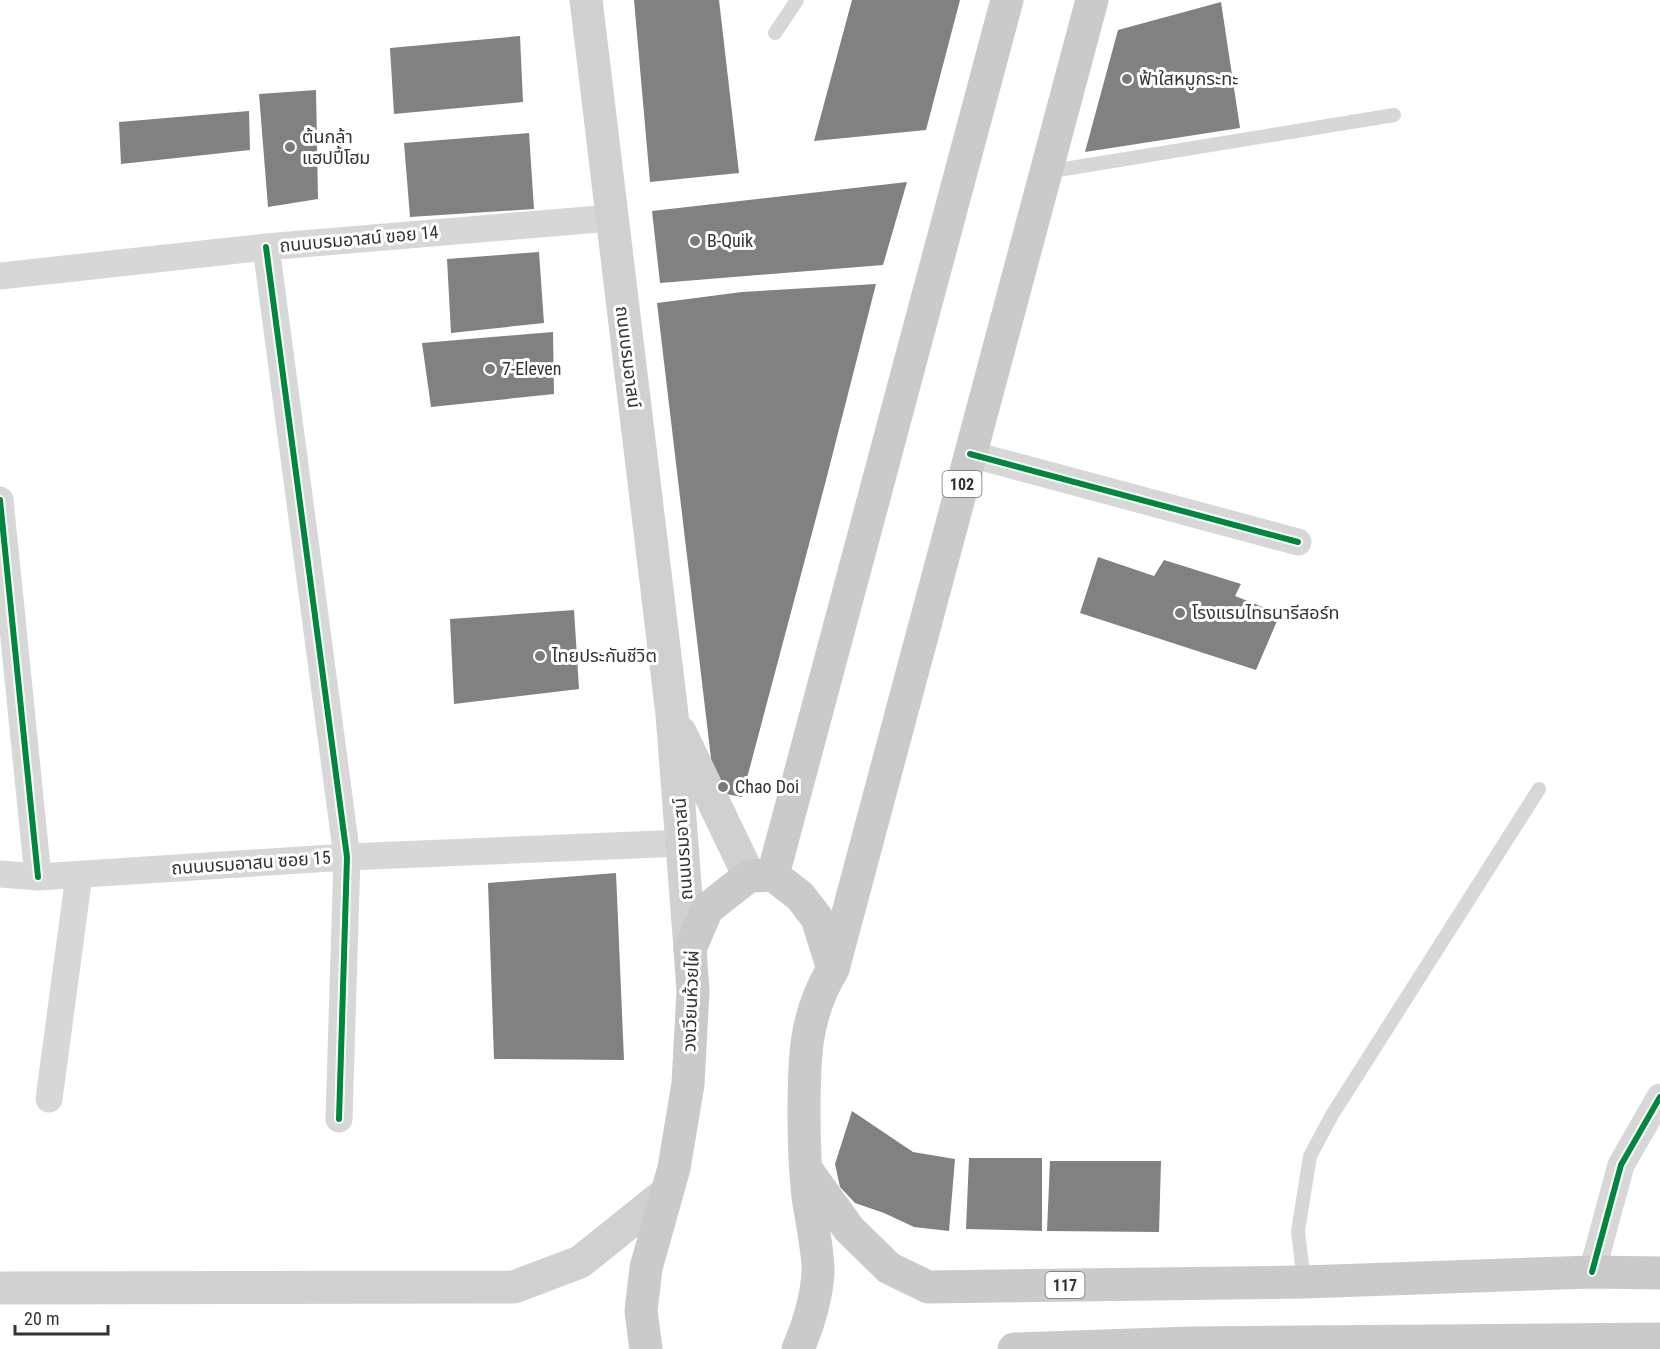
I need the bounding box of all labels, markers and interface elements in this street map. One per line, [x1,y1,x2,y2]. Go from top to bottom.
place label: ฟ้าใสหมูกระทะ [1139,68,1238,91]
marker: ฟ้าใสหมูกระทะ [1120,72,1134,86]
place label: ต้นกล้า แฮปปี้โฮม [302,126,370,168]
marker: ต้นกล้า แฮปปี้โฮม [283,140,297,154]
street label: ถนนบรมอาสน์ ฃอย 14 [279,221,439,256]
place label: B-Quik [707,230,753,251]
marker: B-Quik [688,234,702,248]
street label: ถนนบรมอาสน์ [612,305,645,409]
place label: 7-Eleven [502,358,562,379]
marker: 7-Eleven [483,362,497,376]
road number: 102 [942,471,982,497]
place label: โรงแรมไทธนารีสอร์ท [1192,602,1339,623]
marker: โรงแรมไทธนารีสอร์ท [1173,606,1187,620]
place label: ไทยประกันชีวิต [551,645,657,666]
marker: ไทยประกันชีวิต [533,649,547,663]
place label: Chao Doi [735,776,799,797]
marker: Chao Doi [716,780,730,794]
street label: ถนนบรมอาสน์ [668,797,697,901]
street label: ถนนบรมอาสน ซอย 15 [171,846,331,879]
street label: วงเวียนห้วยไผ่ [678,950,703,1052]
road number: 117 [1046,1272,1084,1298]
scale bar [15,1298,108,1336]
text: 20 m [24,1308,59,1329]

